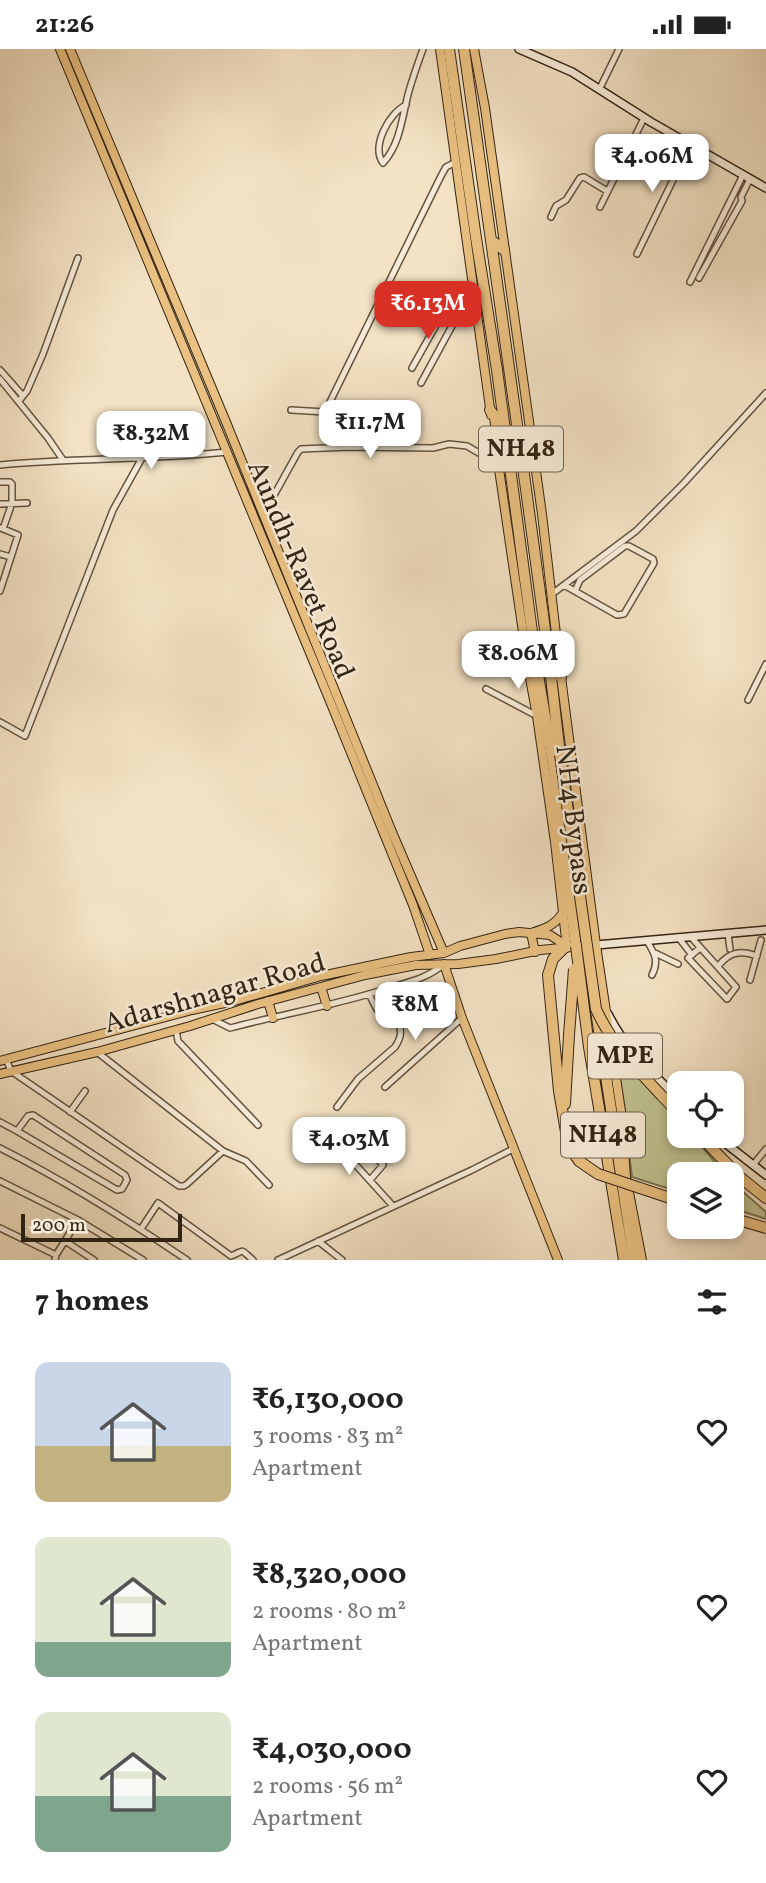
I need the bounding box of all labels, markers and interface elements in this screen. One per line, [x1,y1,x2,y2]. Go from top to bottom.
text: 21:26 [35,7,94,43]
pin: ₹4.06M [595,135,709,194]
text: ₹4.06M [611,141,693,173]
pin: ₹6.13M [371,281,485,341]
text: ₹6.13M [390,288,466,320]
pin: ₹11.7M [313,401,427,460]
text: ₹11.7M [335,407,405,439]
pin: ₹8.32M [94,411,208,471]
text: ₹8.32M [113,418,189,450]
road number: NH48 [479,427,563,471]
street label: Aundh-Ravet Road [236,455,364,685]
pin: ₹8.06M [461,631,575,691]
text: ₹8.06M [478,638,558,670]
street label: NH4 Bypass [544,743,602,897]
street label: Adarshnagar Road [100,944,330,1044]
pin: ₹8M [381,983,449,1042]
text: ₹8M [391,989,439,1021]
road number: MPE [588,1033,662,1079]
map controls [667,1071,744,1239]
button: locate [667,1071,744,1148]
road number: NH48 [561,1113,645,1157]
pin: ₹4.03M [292,1117,406,1177]
text: ₹4.03M [308,1124,390,1156]
button: layers [667,1162,744,1239]
scale bar [21,1211,182,1243]
text: 200 m [32,1213,86,1239]
text: 7 homes [35,1281,149,1323]
icon: filters [693,1283,731,1321]
text: ₹6,130,000 [252,1379,404,1421]
icon: home [91,1390,175,1474]
icon: heart [693,1413,731,1451]
text: 3 rooms · 83 m² [252,1421,403,1453]
text: Apartment [252,1453,363,1485]
text: ₹8,320,000 [252,1554,407,1596]
icon: home [91,1565,175,1649]
icon: heart [693,1588,731,1626]
text: 2 rooms · 80 m² [252,1596,406,1628]
text: Apartment [252,1628,363,1660]
text: ₹4,030,000 [252,1729,412,1771]
icon: home [91,1740,175,1824]
icon: heart [693,1763,731,1801]
text: 2 rooms · 56 m² [252,1771,403,1803]
text: Apartment [252,1803,363,1835]

